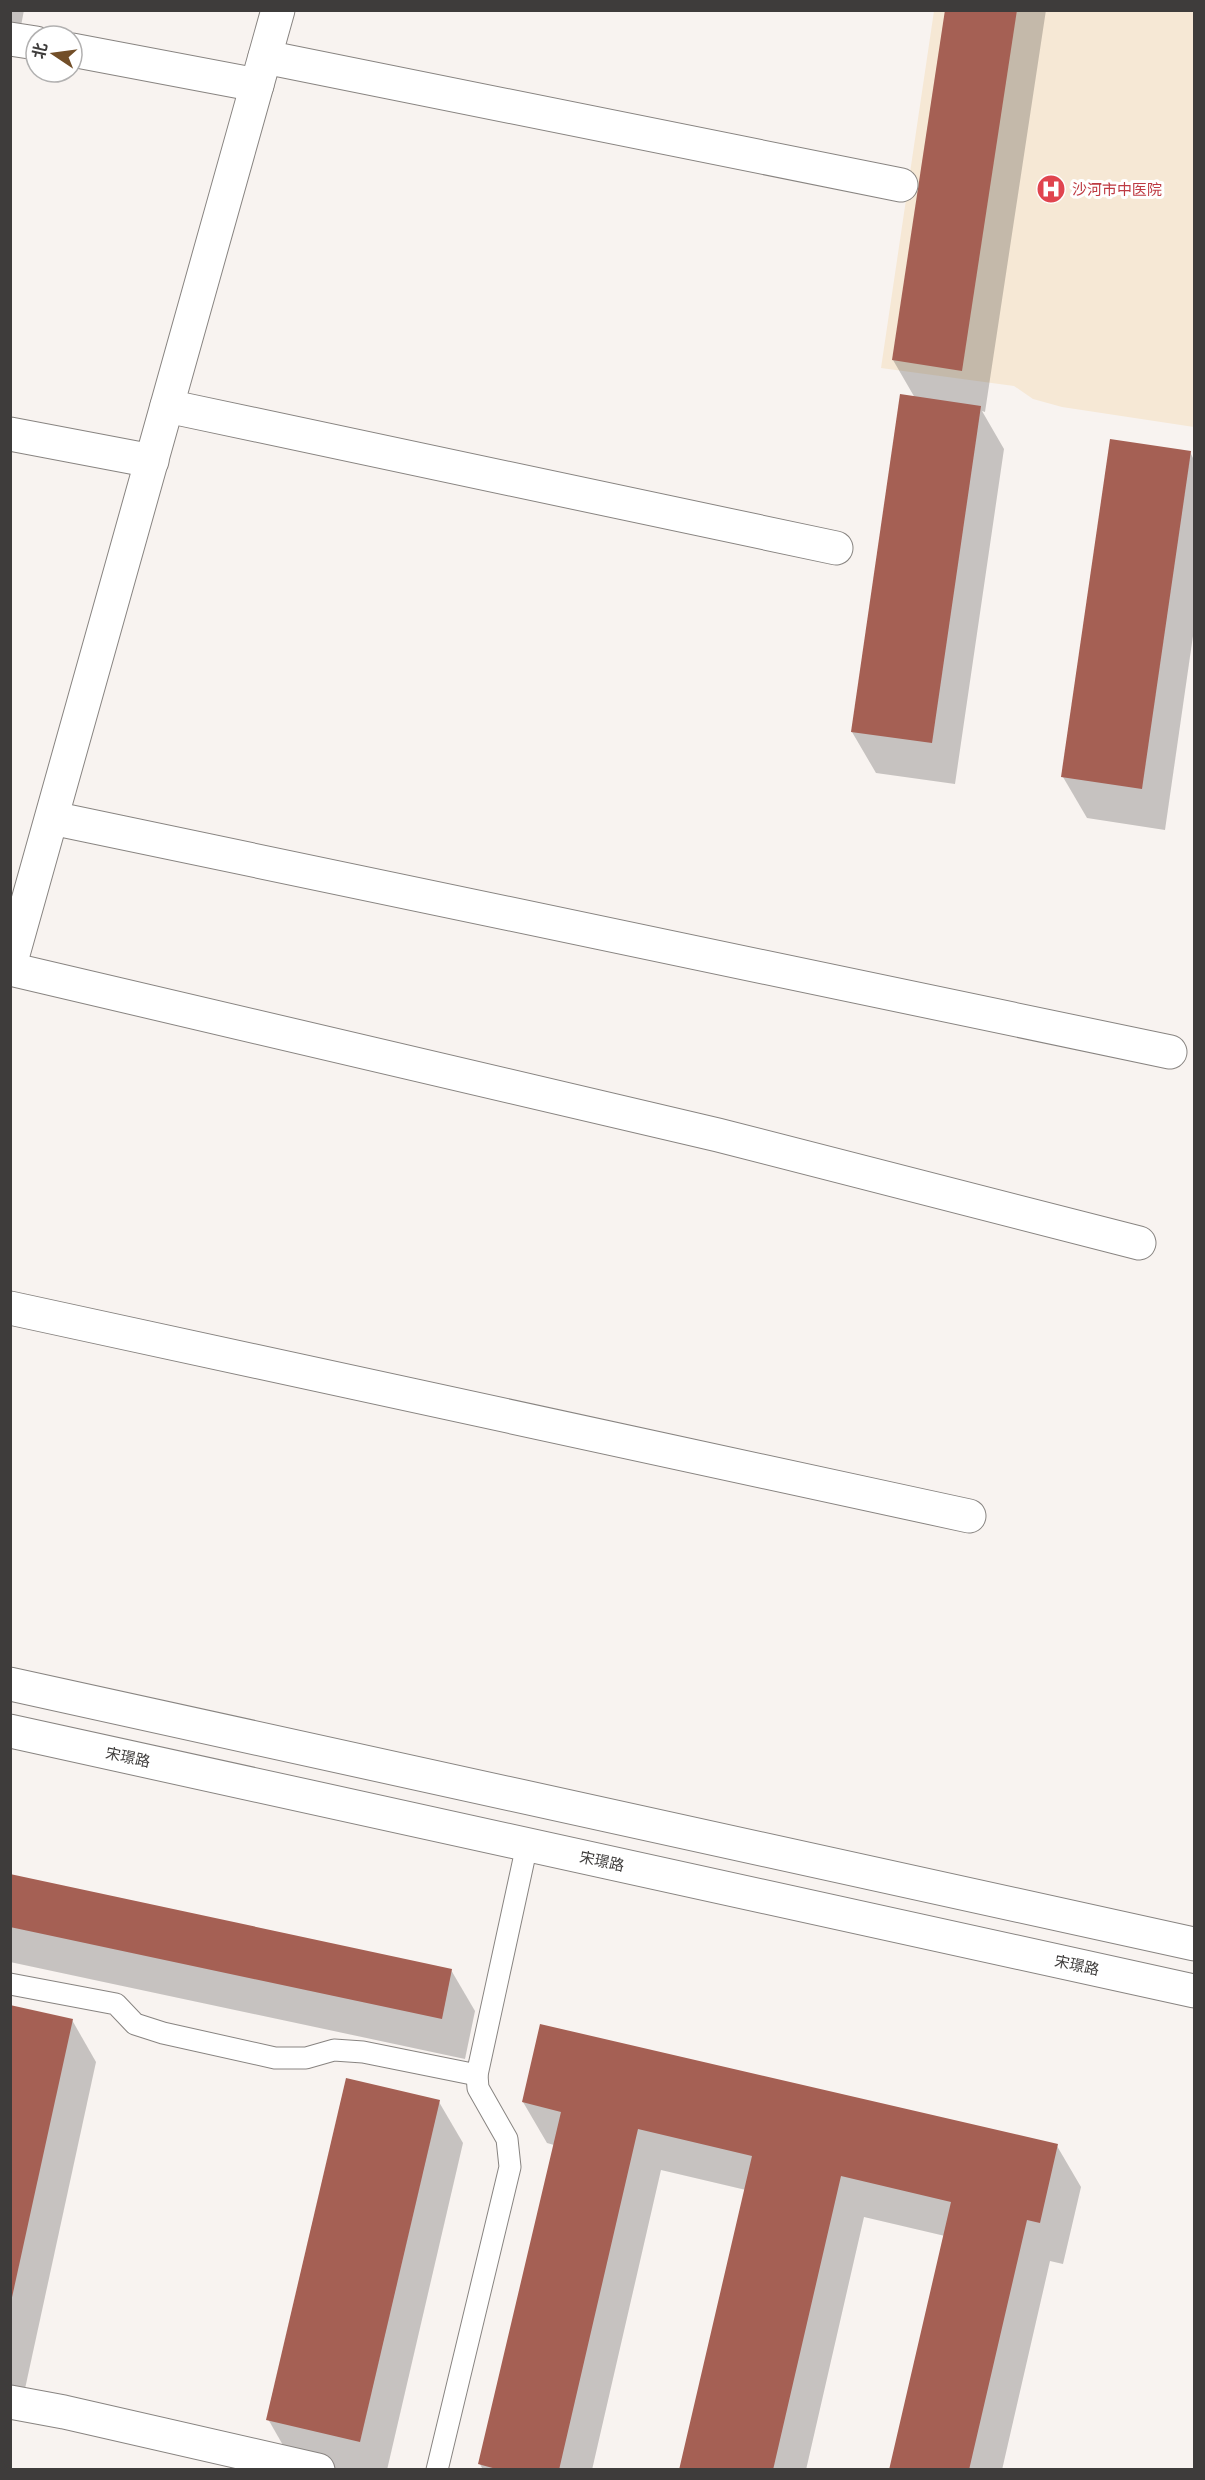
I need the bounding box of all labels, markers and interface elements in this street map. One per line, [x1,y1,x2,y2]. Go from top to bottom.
north arrow [24,24,84,84]
text: 北 [29,41,51,61]
hospital icon: 沙河市中医院 [1035,173,1067,205]
place label: 沙河市中医院 [1072,180,1162,199]
street label: 宋璟路 [104,1743,152,1771]
street label: 宋璟路 [578,1847,626,1875]
street label: 宋璟路 [1053,1951,1101,1979]

